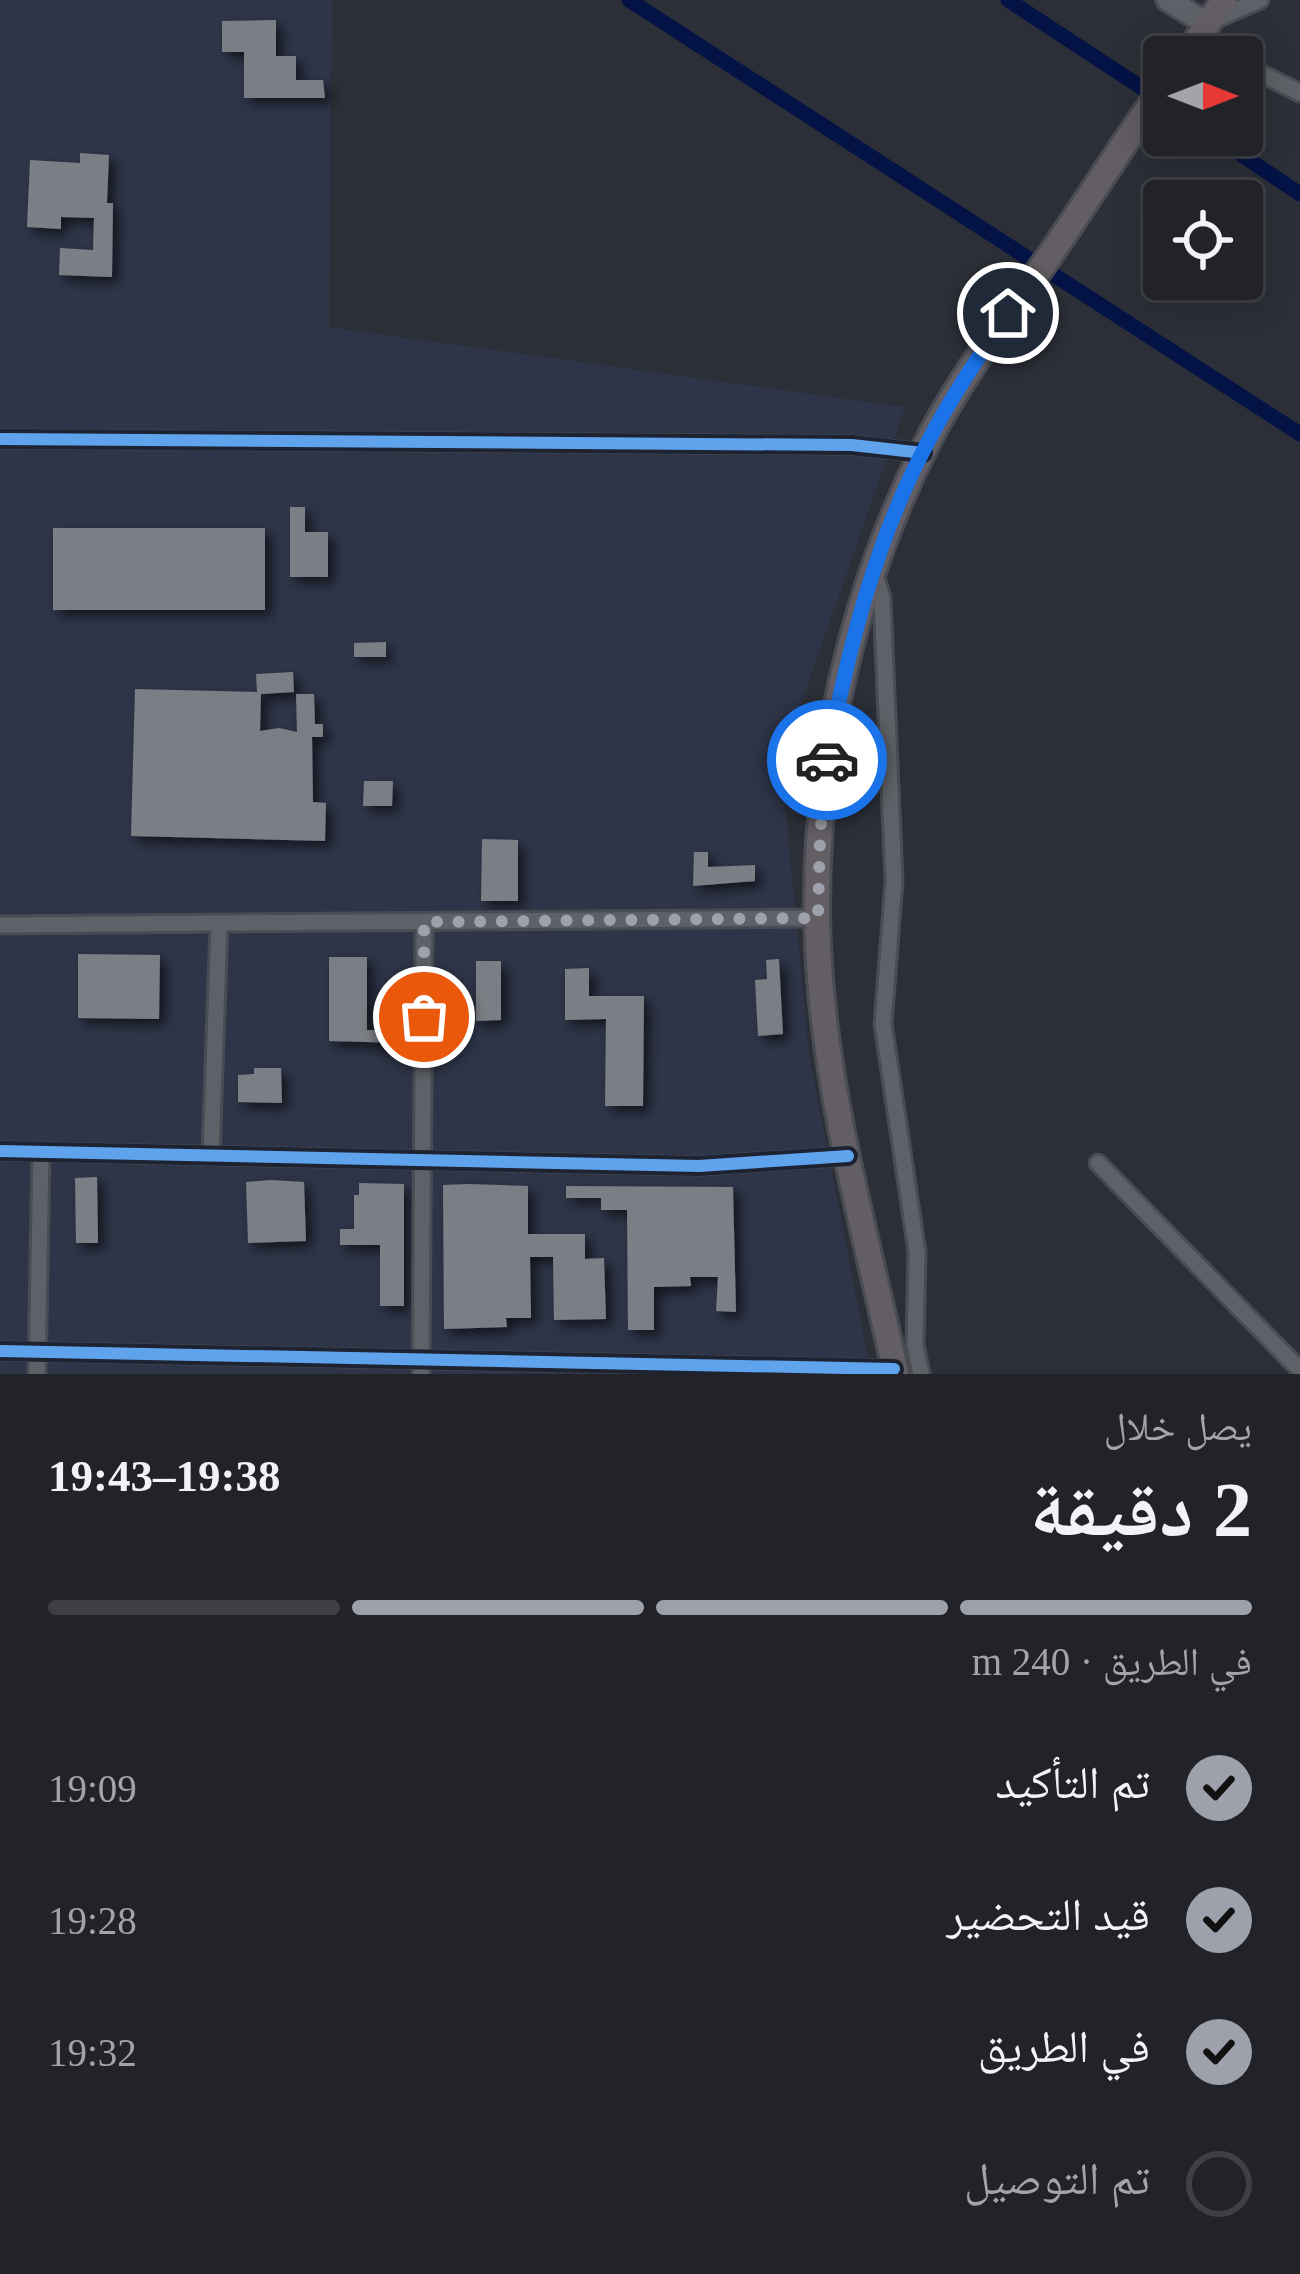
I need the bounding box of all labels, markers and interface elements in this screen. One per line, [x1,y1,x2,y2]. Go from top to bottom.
north arrow [1143,36,1263,156]
map controls [1143,36,1263,300]
button: locate [1143,180,1263,300]
pin [957,262,1059,364]
icon: home [975,280,1041,346]
courier [767,700,887,820]
icon: car [794,727,860,793]
pin [373,966,475,1068]
icon: bag [391,984,457,1050]
text: يصل خلال [1104,1405,1252,1448]
text: 19:38–19:43 [48,1451,281,1501]
text: 2 دقيقة [1030,1466,1252,1553]
text: في الطريق · 240 m [972,1640,1252,1683]
icon: check [1186,1755,1252,1821]
text: تم التأكيد [996,1758,1150,1808]
text: 19:09 [48,1767,137,1810]
icon: check [1186,1887,1252,1953]
text: قيد التحضير [947,1890,1150,1940]
text: 19:28 [48,1899,137,1942]
icon: check [1186,2019,1252,2085]
text: في الطريق [978,2022,1150,2072]
text: 19:32 [48,2031,137,2074]
text: تم التوصيل [964,2154,1150,2204]

